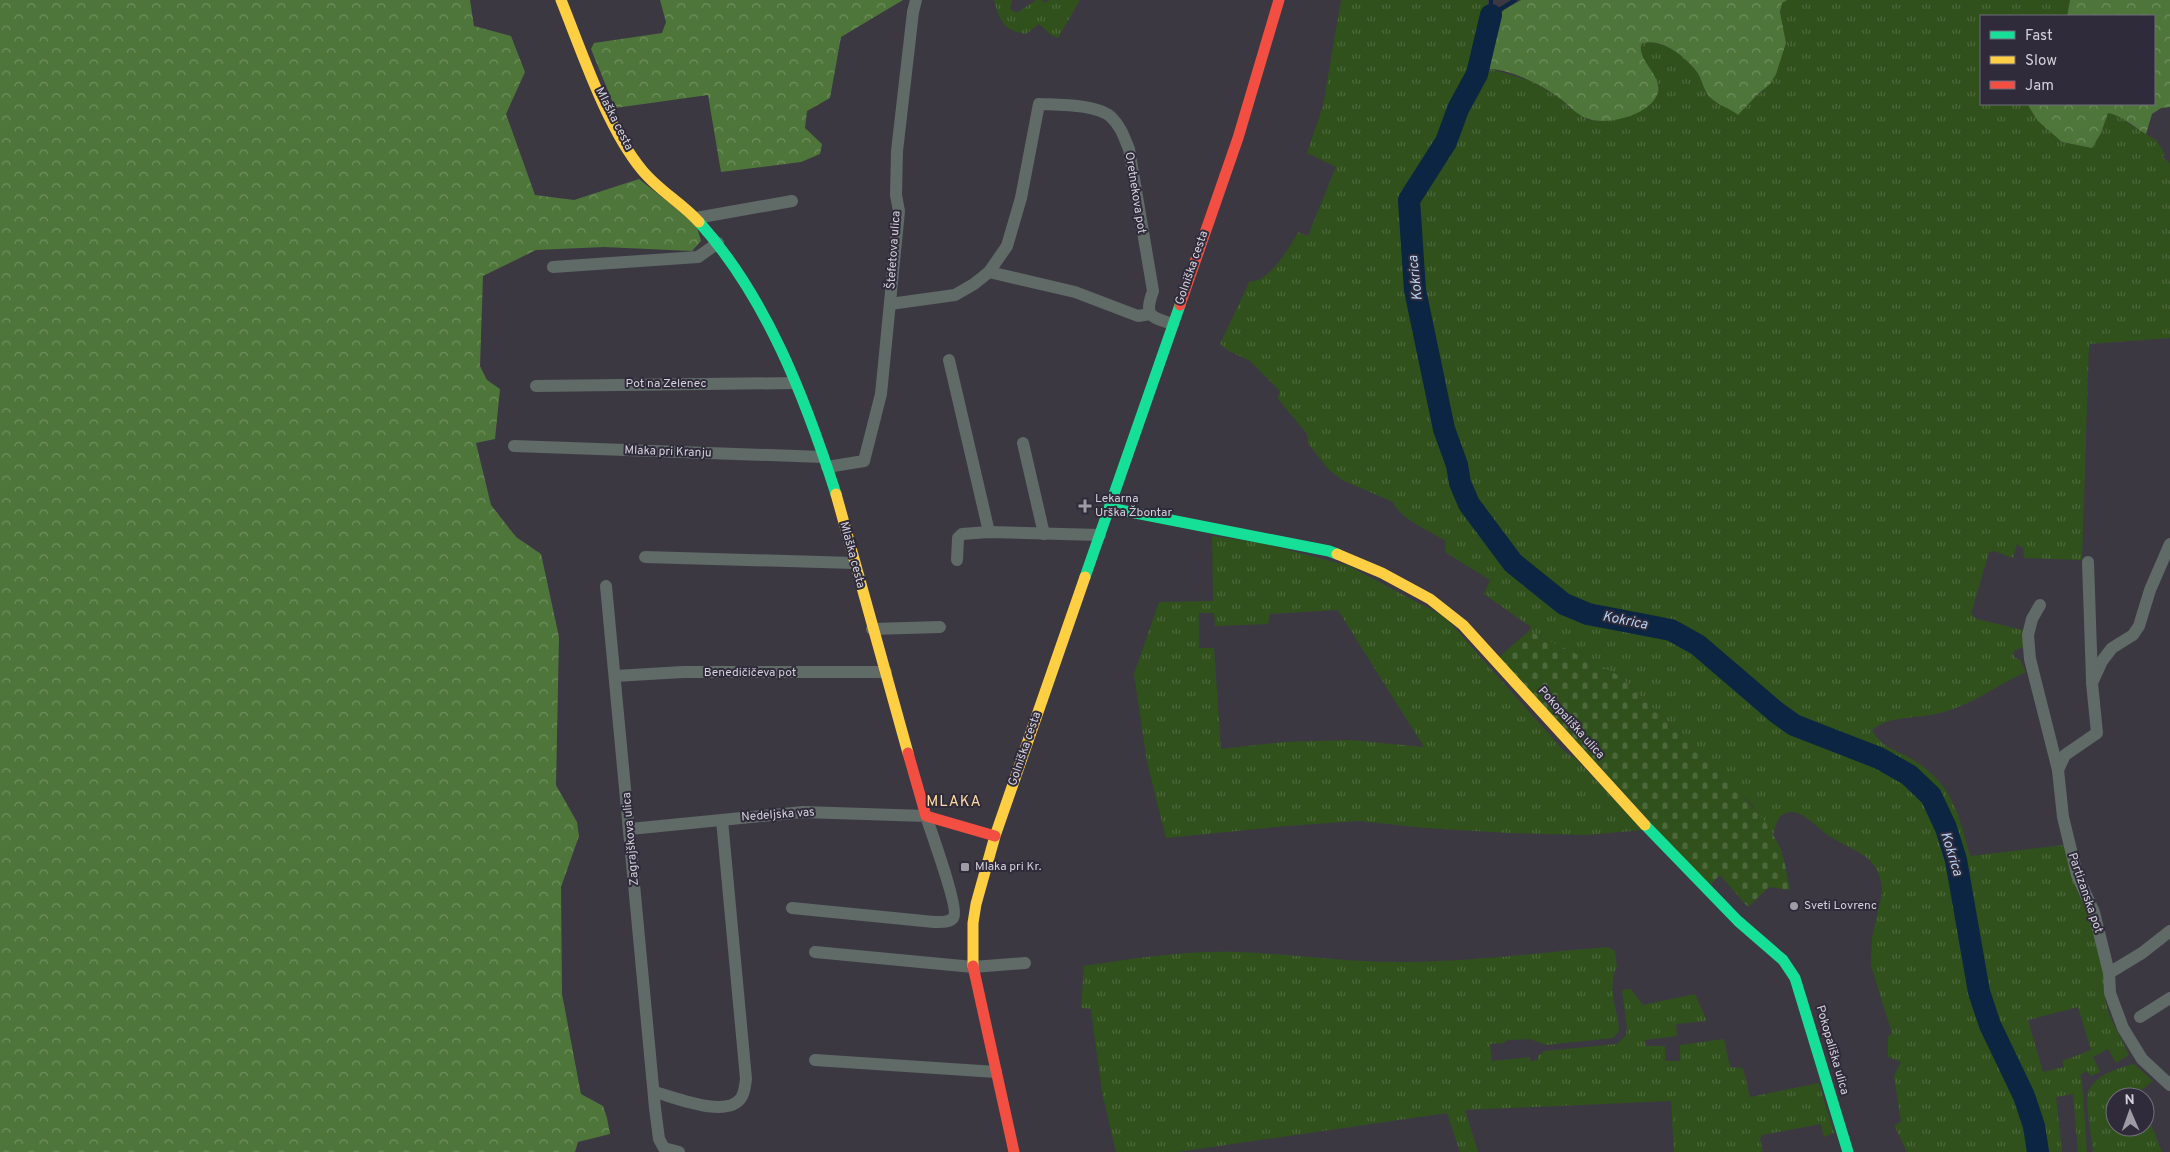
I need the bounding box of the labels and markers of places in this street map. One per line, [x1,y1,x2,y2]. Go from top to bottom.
place label: Lekarna Urška Žbontar [1095,491,1172,521]
marker: Lekarna Urška Žbontar [1079,500,1091,512]
place label: Mlaka pri Kr. [975,859,1042,875]
marker: Mlaka pri Kr. [959,861,971,873]
place label: Sveti Lovrenc [1804,898,1877,914]
marker: Sveti Lovrenc [1788,900,1800,912]

